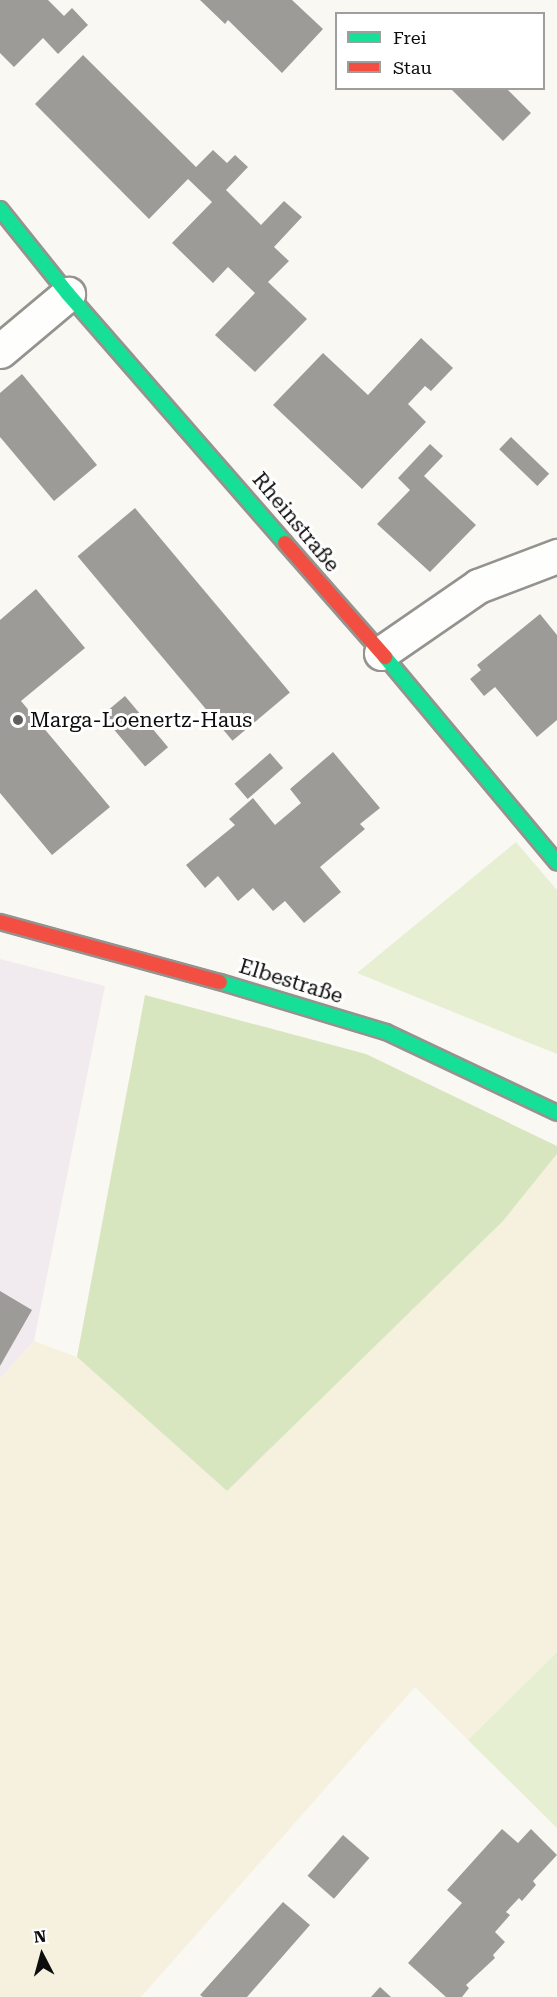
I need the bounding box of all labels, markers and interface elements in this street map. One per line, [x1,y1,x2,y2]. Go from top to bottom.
legend [335,12,545,90]
text: Frei [393,27,426,48]
text: Stau [393,57,432,78]
street label: Rheinstraße [247,467,345,577]
place label: Marga-Loenertz-Haus [30,707,252,733]
marker: Marga-Loenertz-Haus [11,713,25,727]
street label: Elbestraße [236,953,346,1009]
north arrow [12,1925,72,1985]
text: N [33,1927,47,1947]

